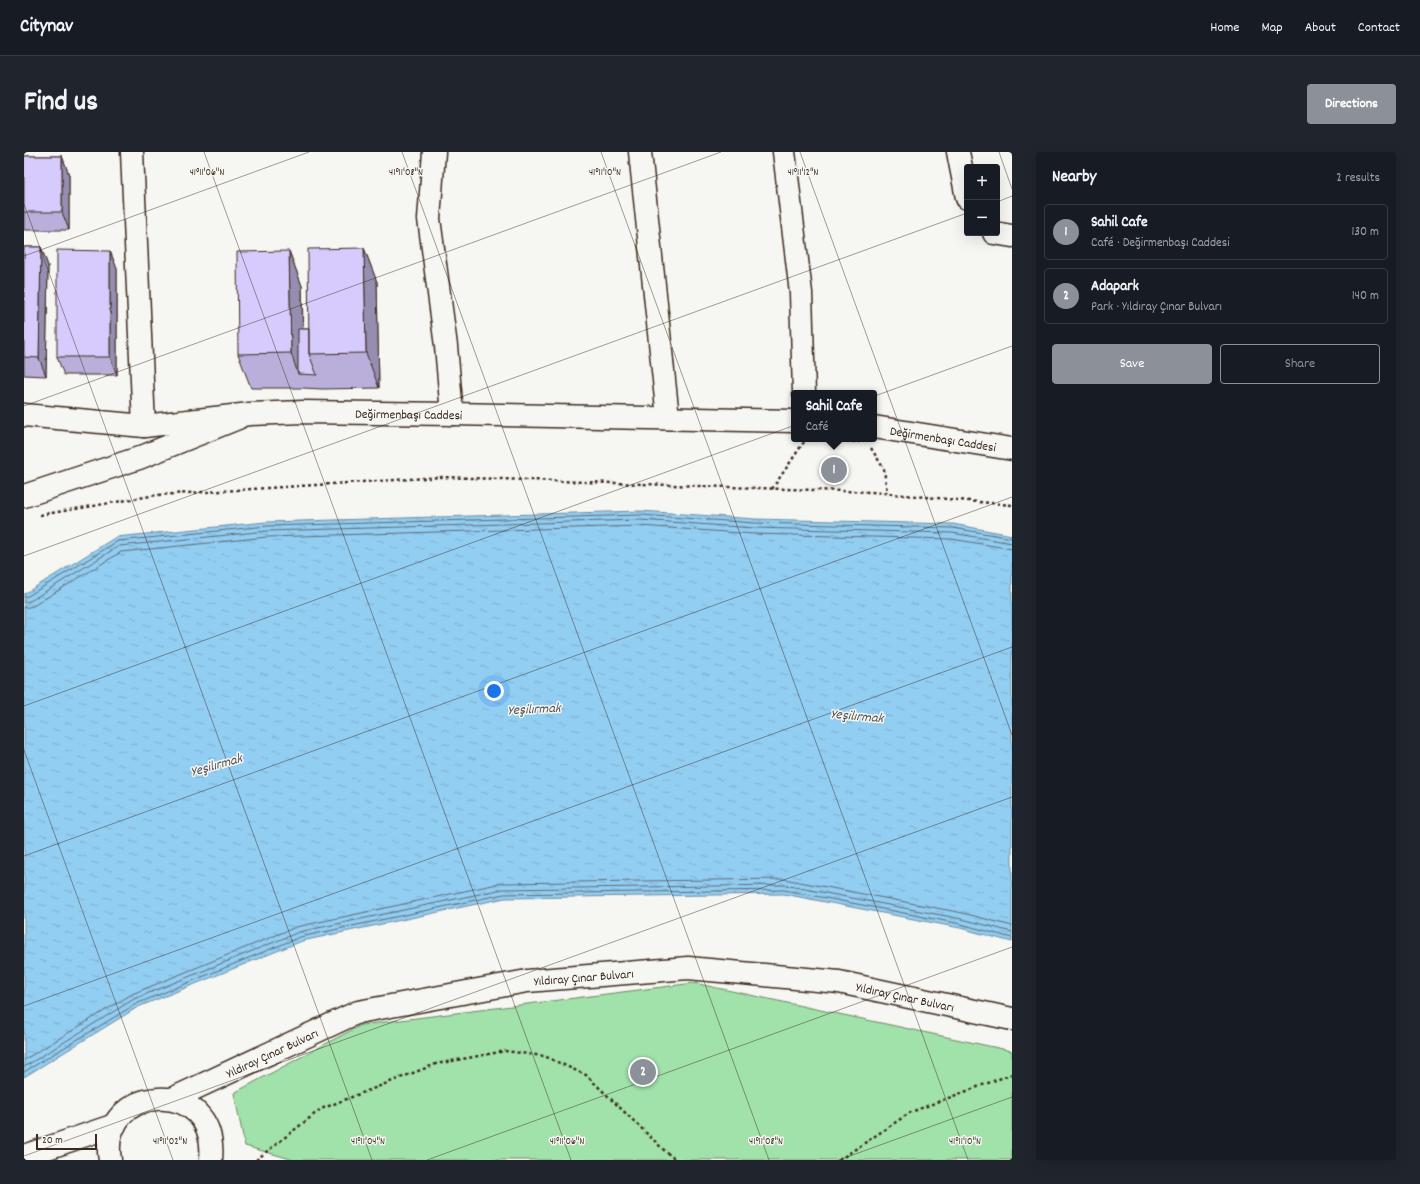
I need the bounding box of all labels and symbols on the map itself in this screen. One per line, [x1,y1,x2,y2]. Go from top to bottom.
text: 41°11'06"N [190,166,224,180]
text: 41°11'08"N [389,166,423,180]
text: 41°11'10"N [589,166,621,180]
text: 41°11'12"N [788,166,819,180]
street label: Değirmenbaşı Caddesi [355,406,463,426]
street label: Değirmenbaşı Caddesi [888,423,998,458]
pin: 1 [821,455,847,485]
your location [484,681,504,701]
water label: Yeşilırmak [507,699,562,721]
water label: Yeşilırmak [830,705,885,729]
water label: Yeşilırmak [188,749,246,783]
street label: Yıldıray Çınar Bulvarı [533,965,634,992]
street label: Yıldıray Çınar Bulvarı [854,979,956,1018]
street label: Yıldıray Çınar Bulvarı [223,1025,322,1084]
pin: 2 [630,1057,656,1087]
scale bar [36,1132,97,1151]
text: 41°11'02"N [153,1135,187,1149]
text: 41°11'04"N [351,1135,385,1149]
text: 41°11'06"N [550,1135,584,1149]
text: 41°11'08"N [749,1135,783,1149]
text: 41°11'10"N [949,1135,981,1149]

